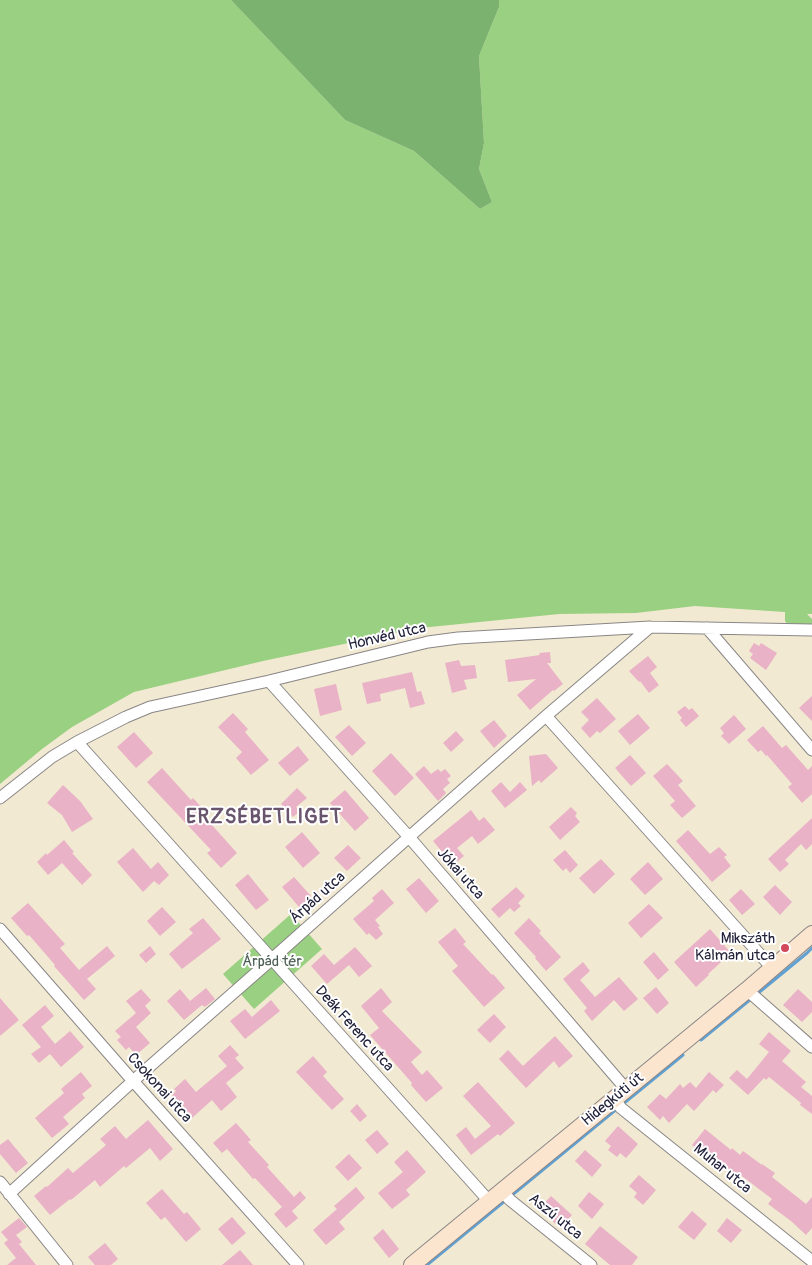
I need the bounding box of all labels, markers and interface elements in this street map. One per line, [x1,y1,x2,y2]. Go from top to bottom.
street label: Honvéd utca [346,619,428,655]
district label: ERZSÉBETLIGET [184,806,344,830]
street label: Jókai utca [433,844,487,904]
street label: Árpád utca [287,868,349,928]
place label: Mikszáth Kálmán utca [695,930,775,965]
marker: Mikszáth Kálmán utca [779,942,791,954]
park label: Árpád tér [242,953,302,971]
street label: Deák Ferenc utca [311,982,397,1076]
street label: Csokonai utca [123,1049,195,1127]
street label: Hidegkúti út [578,1070,648,1130]
street label: Muhar utca [689,1140,755,1198]
street label: Aszú utca [525,1190,585,1244]

